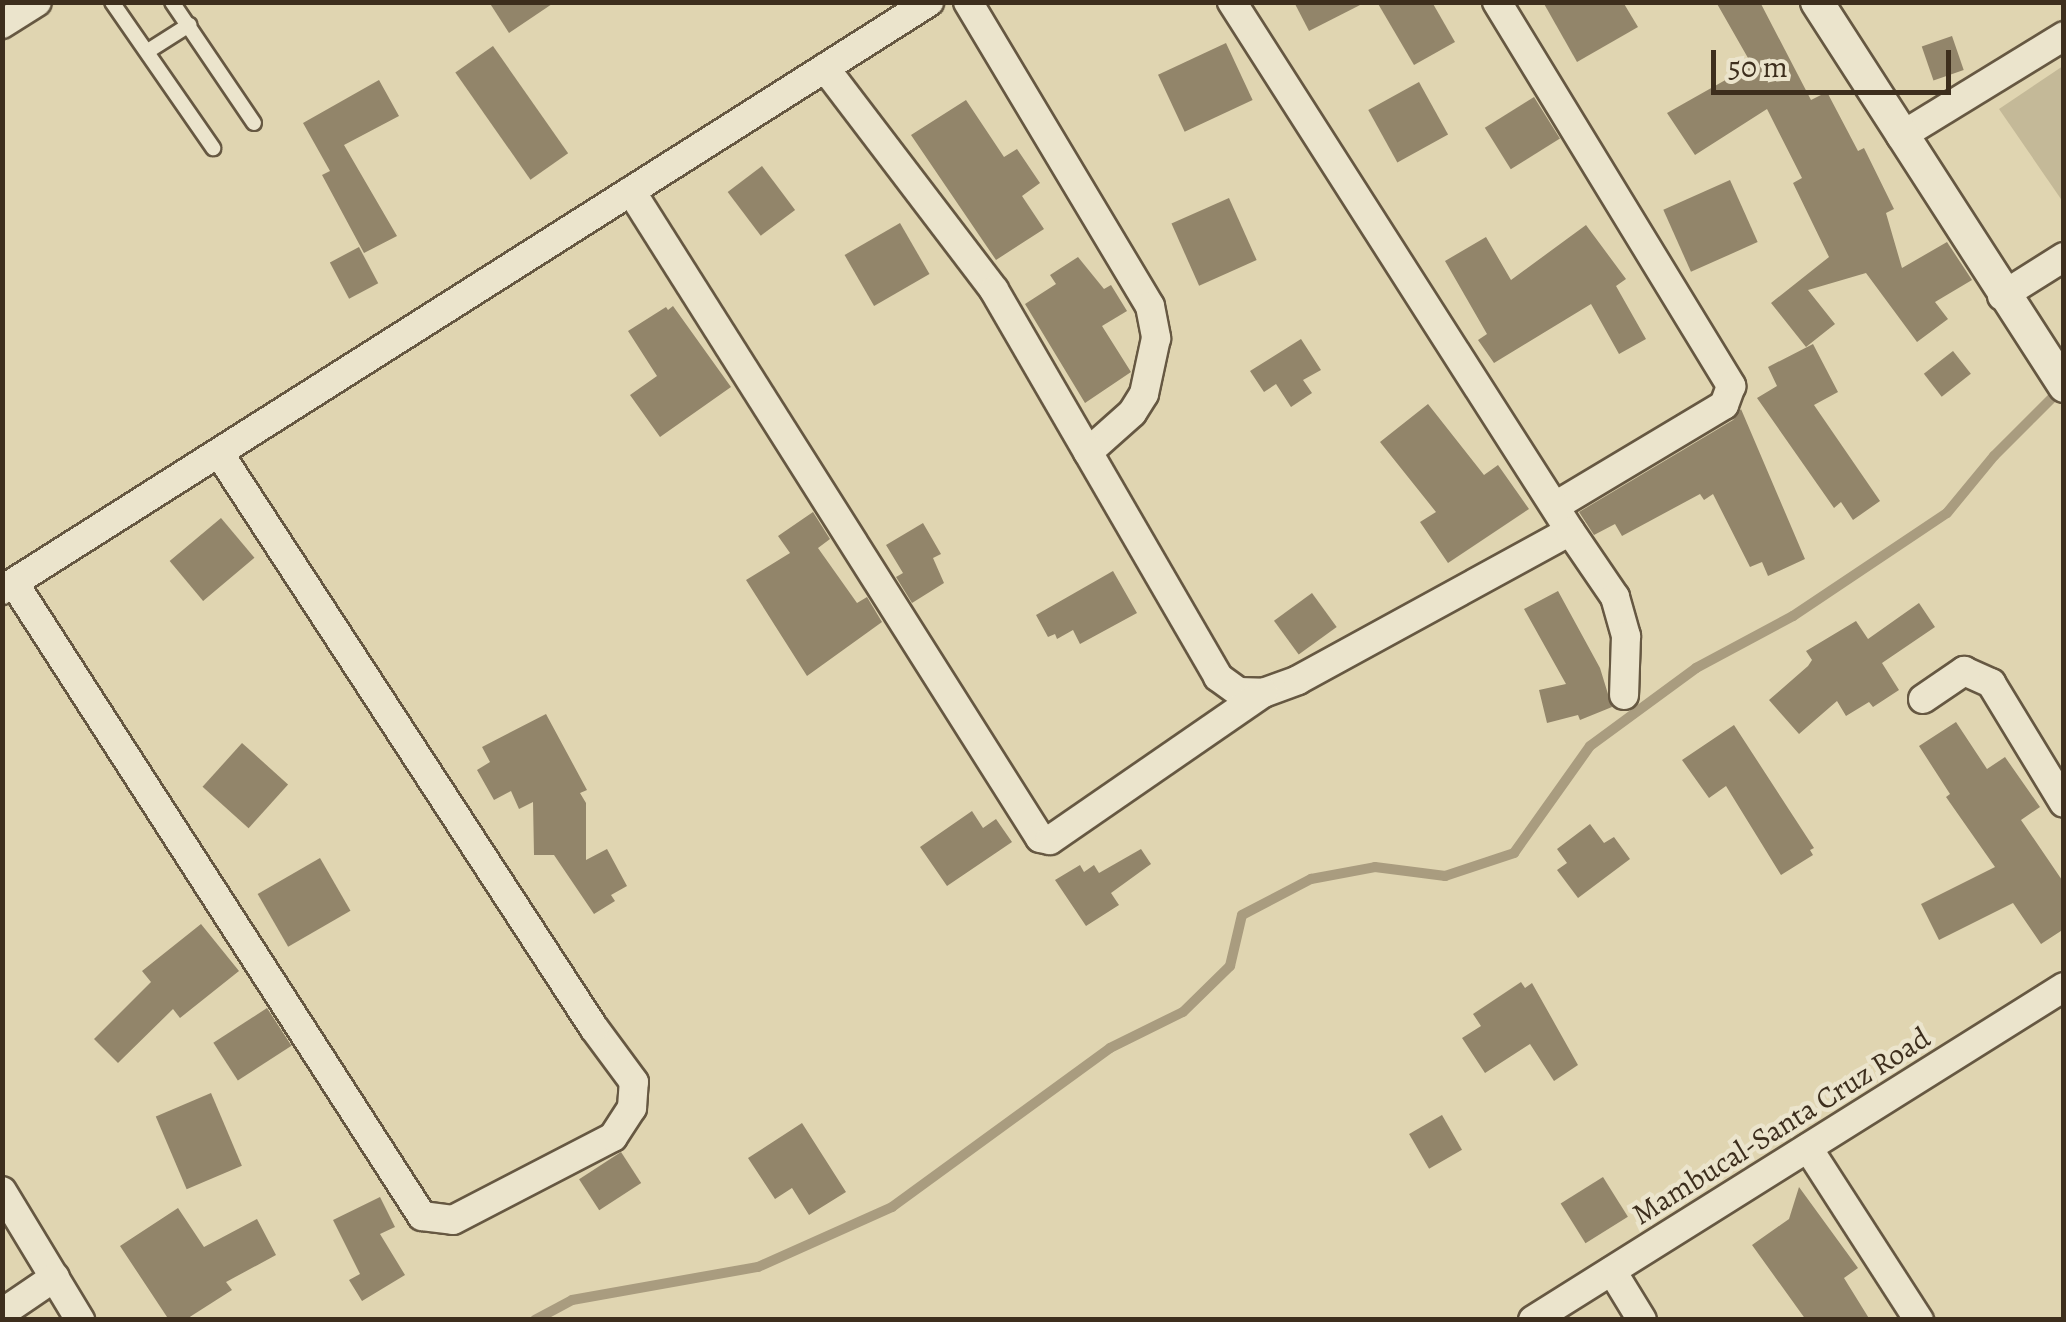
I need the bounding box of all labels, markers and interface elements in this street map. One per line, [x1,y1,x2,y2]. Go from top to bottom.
scale bar [1716,30,1956,92]
text: 50 m [1728,47,1788,87]
street label: Mambucal-Santa Cruz Road [1625,1020,1937,1232]

